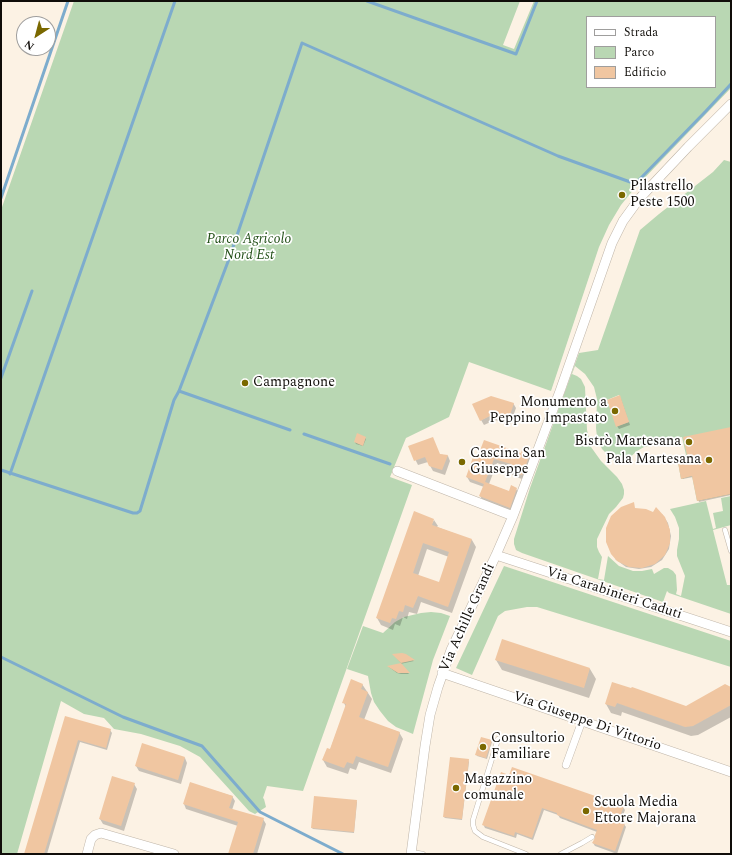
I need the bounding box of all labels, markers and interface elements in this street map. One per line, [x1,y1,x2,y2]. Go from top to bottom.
north arrow [16,16,56,56]
legend [586,16,716,88]
text: Strada [624,23,658,42]
text: N [21,36,38,55]
text: Parco [624,43,654,62]
text: Edificio [624,63,666,82]
place label: Pilastrello Peste 1500 [630,179,695,212]
marker: Pilastrello Peste 1500 [617,190,627,200]
park label: Parco Agricolo Nord Est [207,232,291,264]
place label: Campagnone [253,375,335,391]
marker: Campagnone [240,378,250,388]
place label: Monumento a Peppino Impastato [490,395,607,428]
marker: Monumento a Peppino Impastato [610,406,620,416]
place label: Bistrò Martesana [574,434,681,450]
marker: Bistrò Martesana [684,437,694,447]
place label: Cascina San Giuseppe [470,446,545,478]
place label: Pala Martesana [606,452,701,468]
marker: Pala Martesana [704,455,714,465]
marker: Cascina San Giuseppe [457,457,467,467]
street label: Via Achille Grandi [437,561,499,675]
street label: Via Carabinieri Caduti [544,564,684,624]
street label: Via Giuseppe Di Vittorio [511,689,663,755]
place label: Consultorio Familiare [491,731,565,764]
marker: Consultorio Familiare [478,742,488,752]
place label: Magazzino comunale [464,772,532,804]
marker: Magazzino comunale [451,783,461,793]
place label: Scuola Media Ettore Majorana [594,795,696,828]
marker: Scuola Media Ettore Majorana [581,806,591,816]

